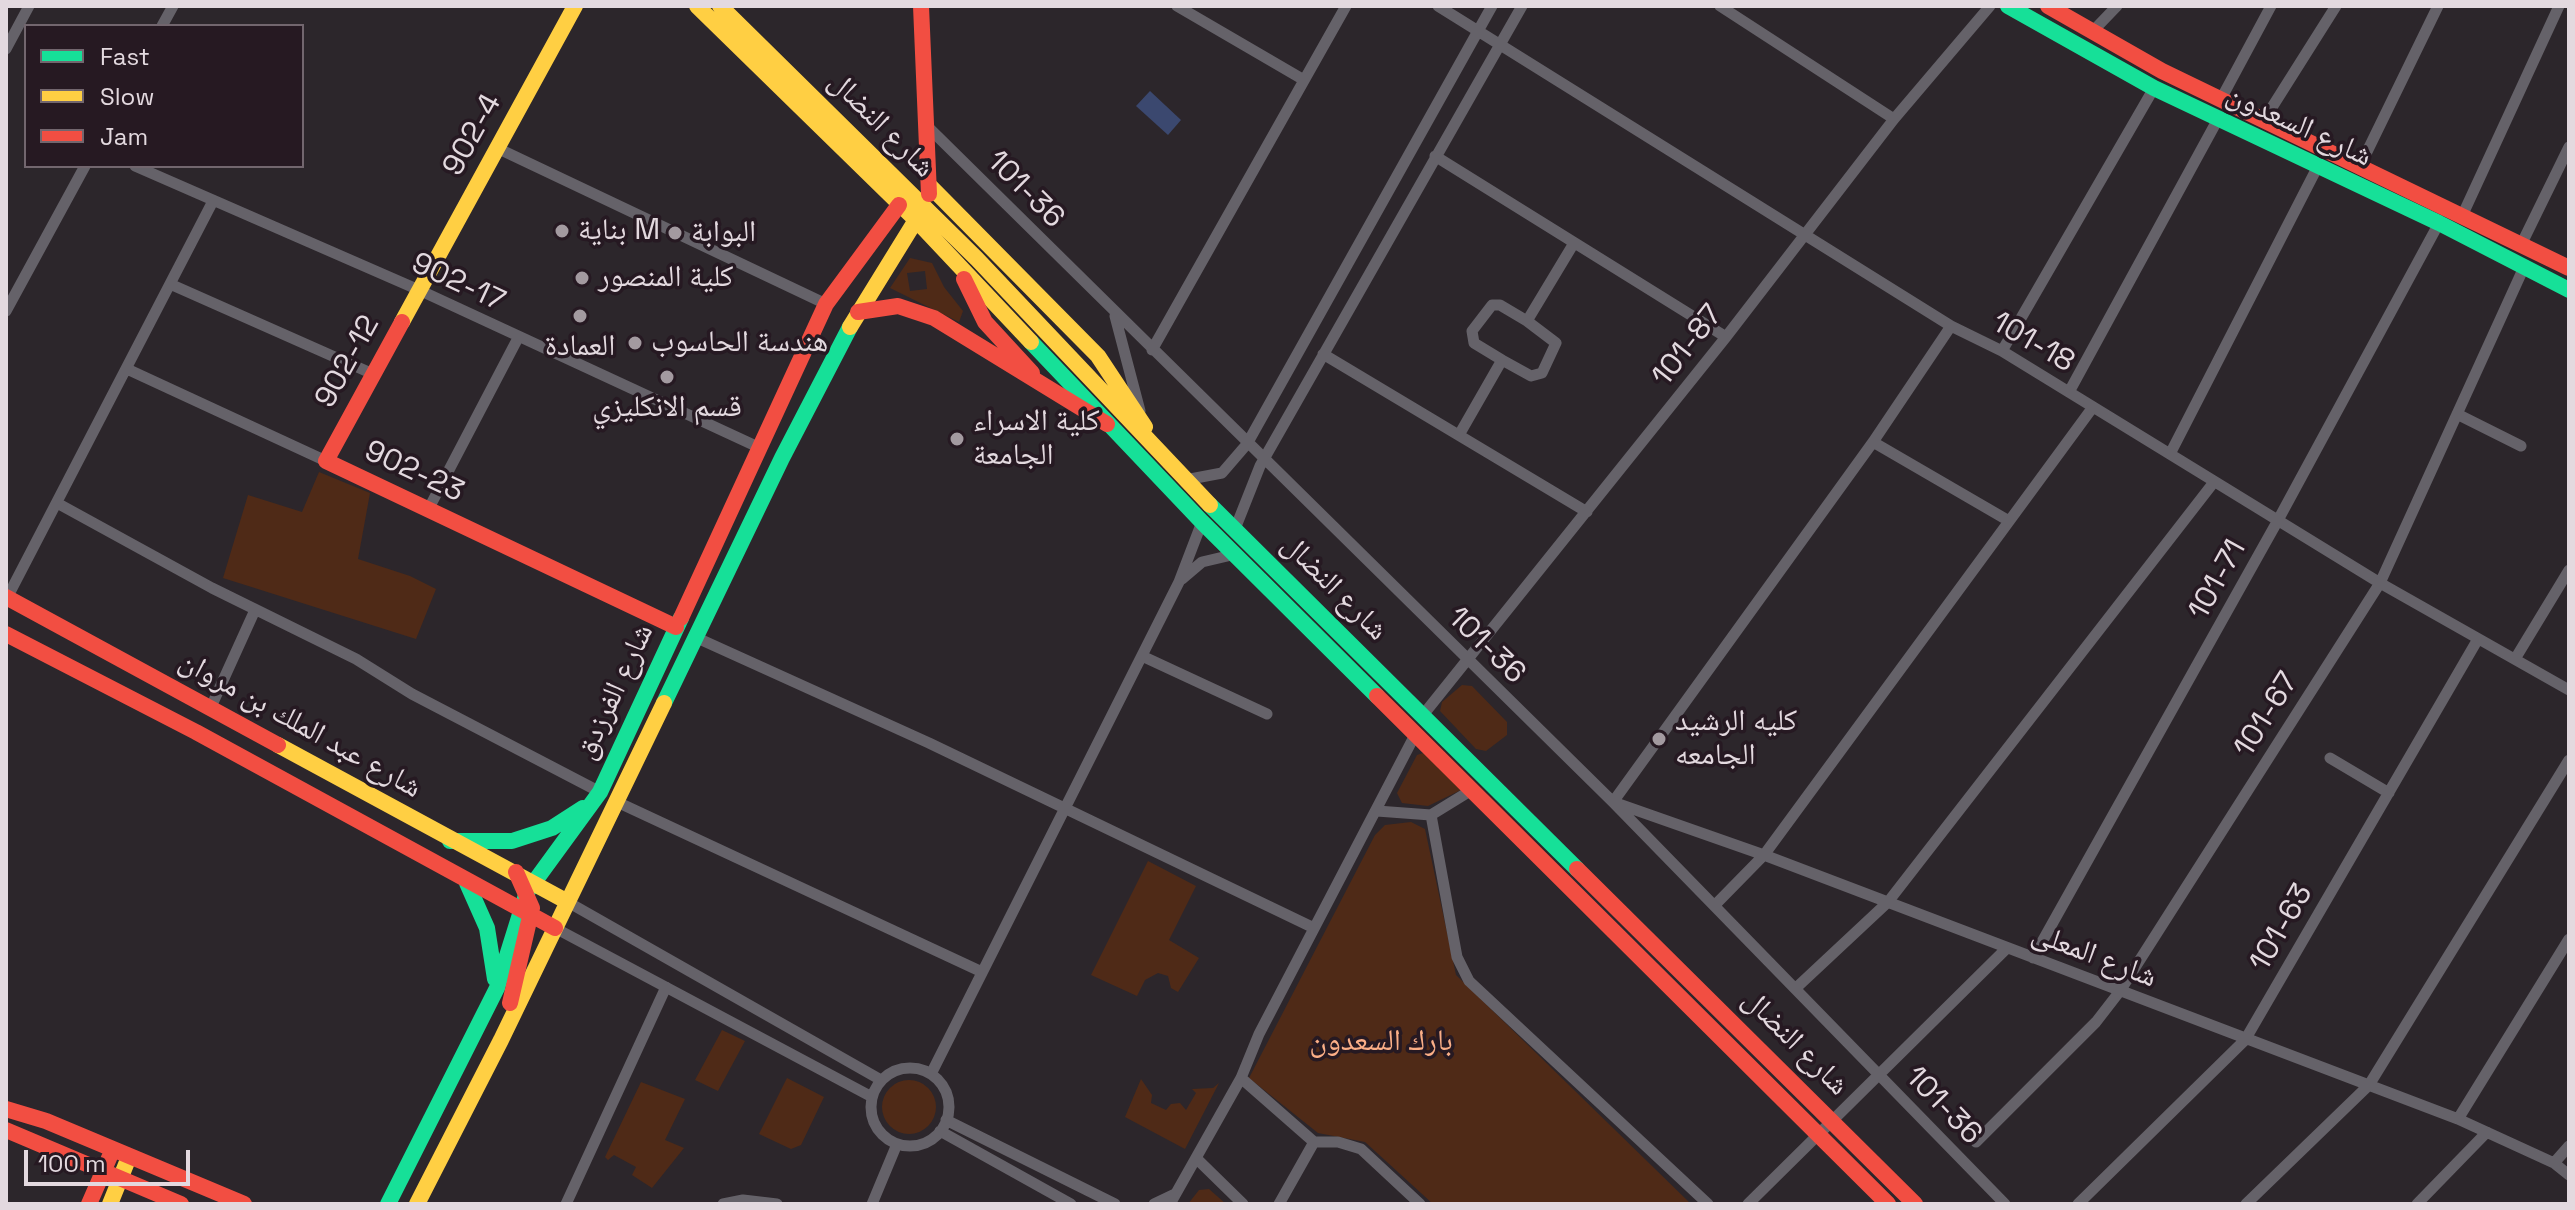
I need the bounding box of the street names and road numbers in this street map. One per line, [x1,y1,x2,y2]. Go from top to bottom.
street label: شارع النضال [820,64,942,186]
street label: شارع السعدون [2221,77,2377,175]
street label: 902-4 [436,88,510,182]
street label: 101-36 [979,144,1071,236]
street label: 902-17 [406,246,510,320]
street label: 101-87 [1645,298,1731,394]
street label: 101-18 [1985,305,2081,381]
street label: 902-12 [308,310,388,414]
street label: 902-23 [359,433,469,511]
street label: شارع النضال [1273,527,1395,649]
street label: 101-71 [2182,534,2254,626]
street label: 101-36 [1440,600,1532,692]
street label: شارع الفرزدق [568,619,662,765]
street label: شارع عبد الملك بن مروان [172,643,428,807]
street label: 101-67 [2227,666,2307,764]
street label: 101-63 [2243,878,2321,978]
street label: شارع المعلى [2026,916,2162,996]
street label: شارع النضال [1734,982,1856,1104]
street label: 101-36 [1897,1060,1989,1152]

